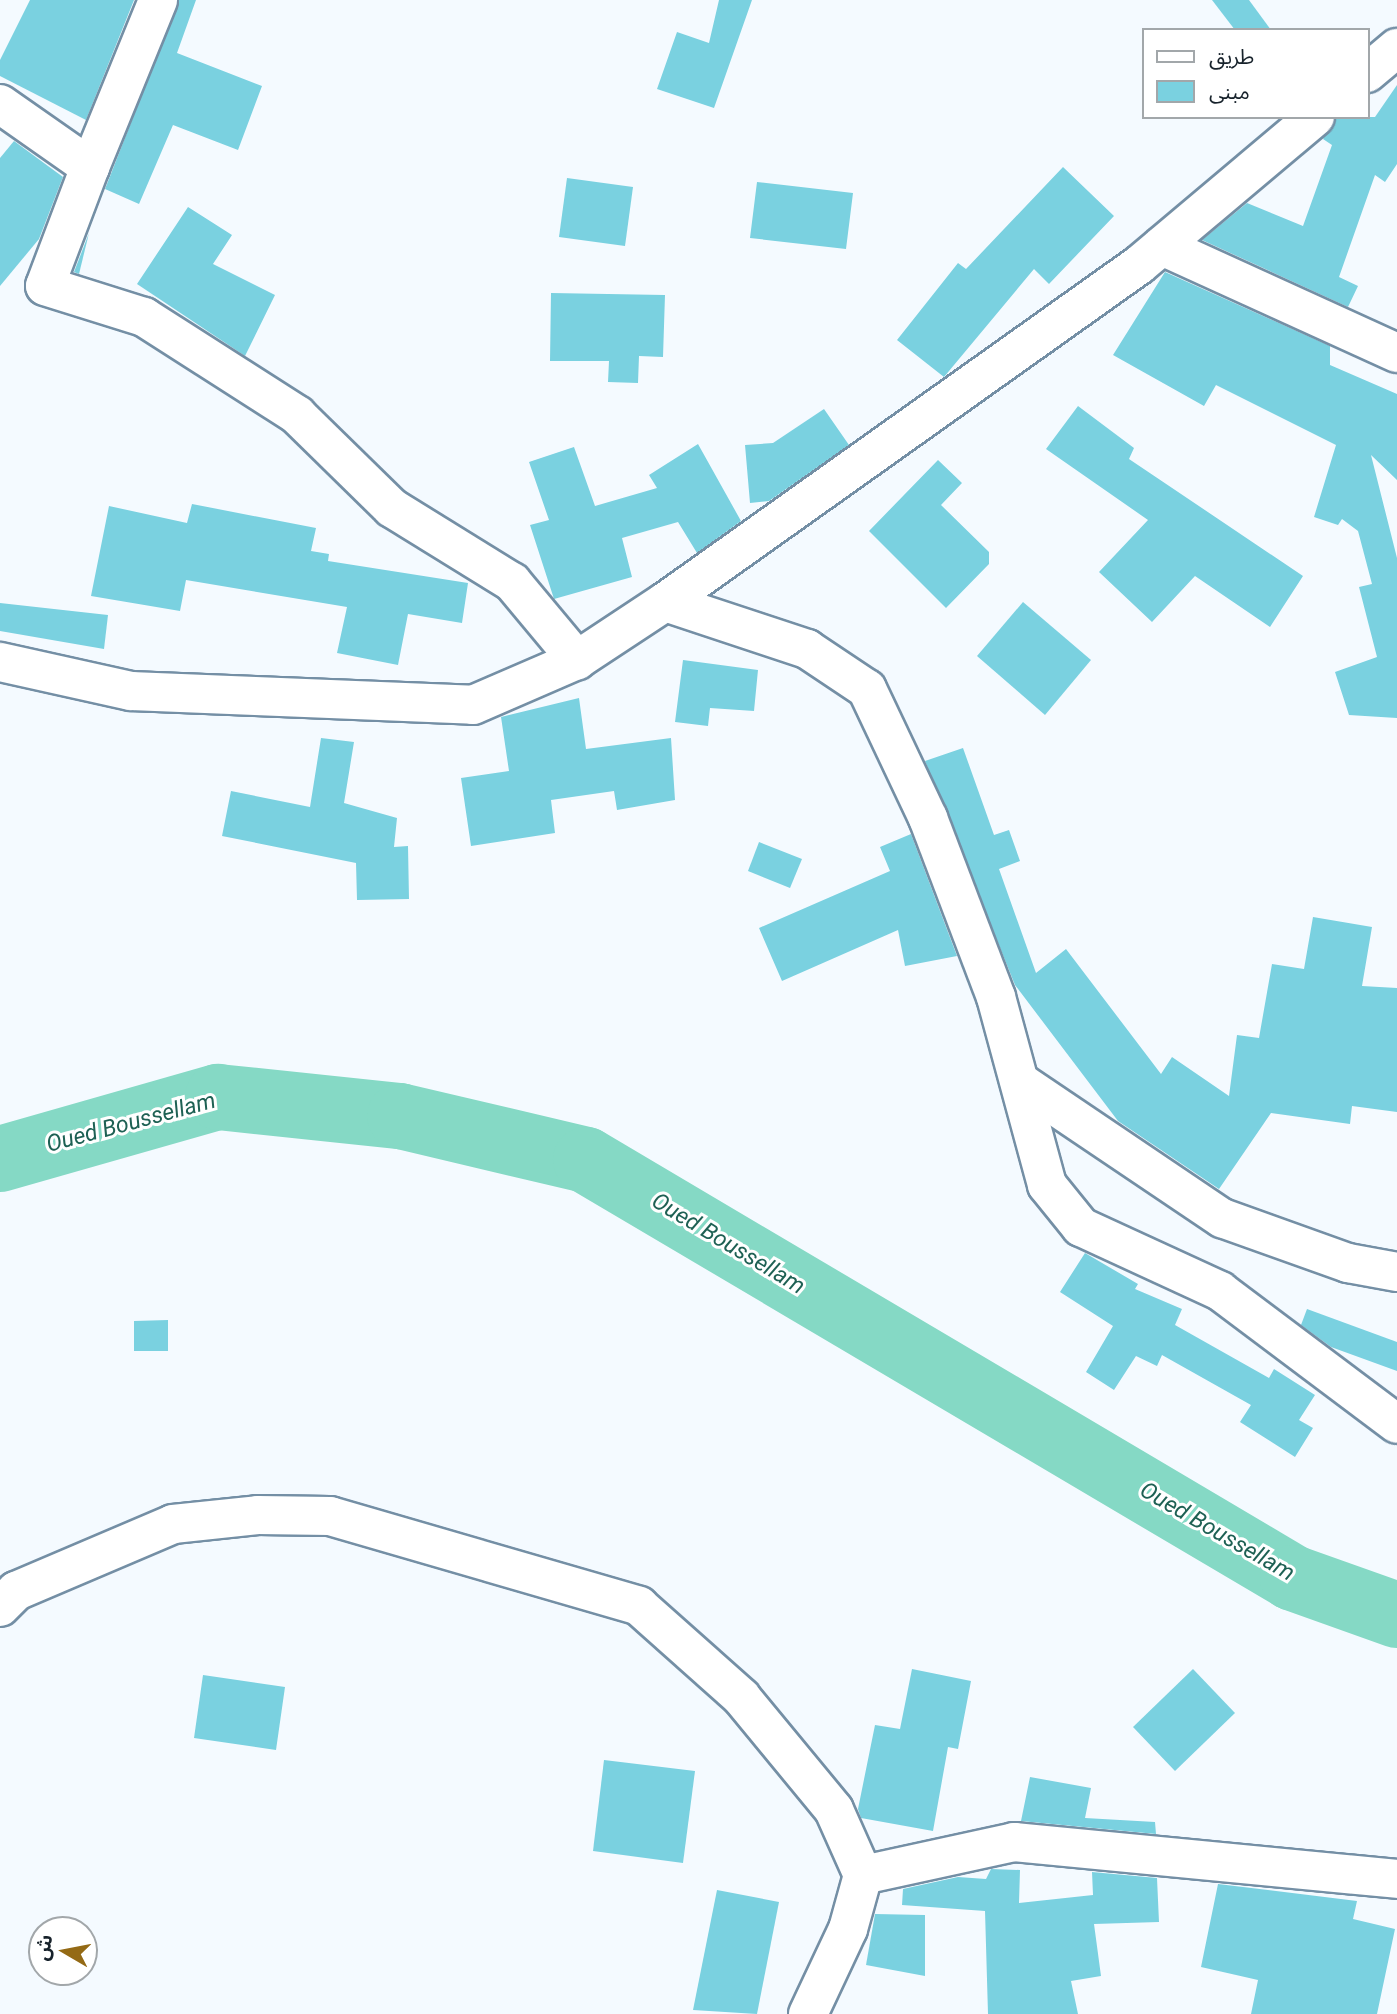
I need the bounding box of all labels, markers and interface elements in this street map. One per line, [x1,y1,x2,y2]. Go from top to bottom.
legend [1142,28,1369,119]
text: طريق [1209,45,1254,69]
text: مبنى [1209,80,1250,104]
water label: Oued Boussellam [43,1087,219,1159]
water label: Oued Boussellam [646,1187,810,1301]
water label: Oued Boussellam [1135,1477,1299,1587]
north arrow [28,1916,98,1986]
text: ش [30,1933,57,1962]

